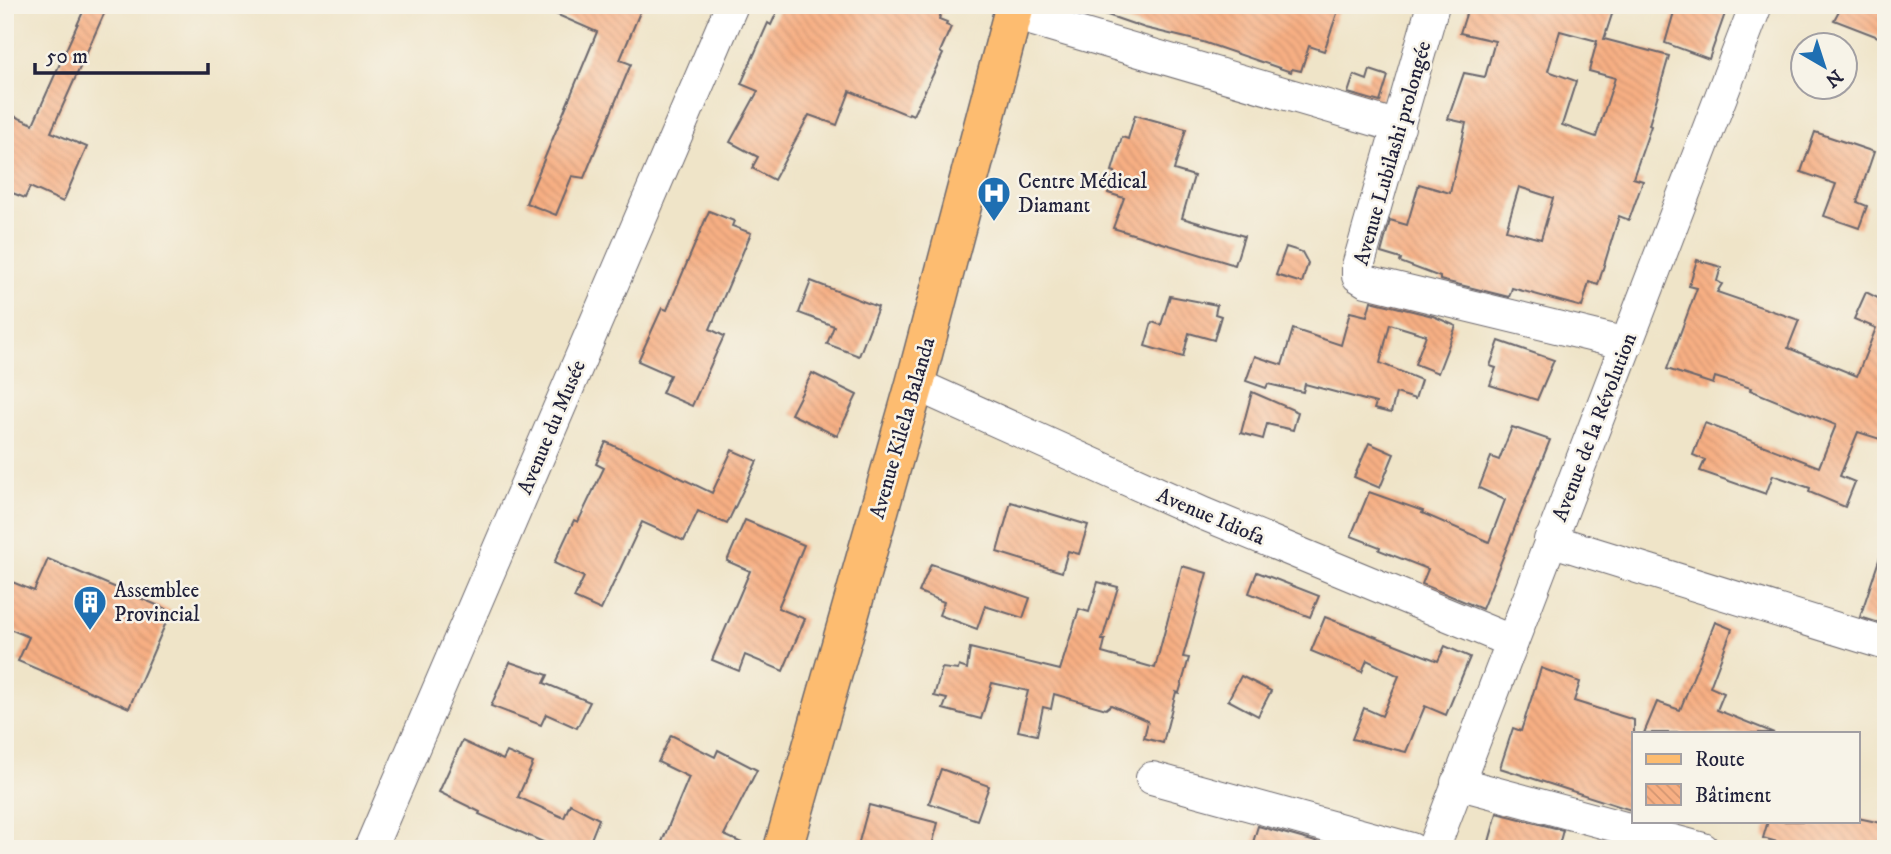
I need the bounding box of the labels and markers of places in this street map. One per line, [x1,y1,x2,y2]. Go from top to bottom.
place label: Centre Médical Diamant [1018,169,1148,219]
hospital icon: Centre Médical Diamant [975,174,1013,223]
place label: Assemblee Provincial [114,578,200,628]
building icon: Assemblee Provincial [71,583,109,632]

